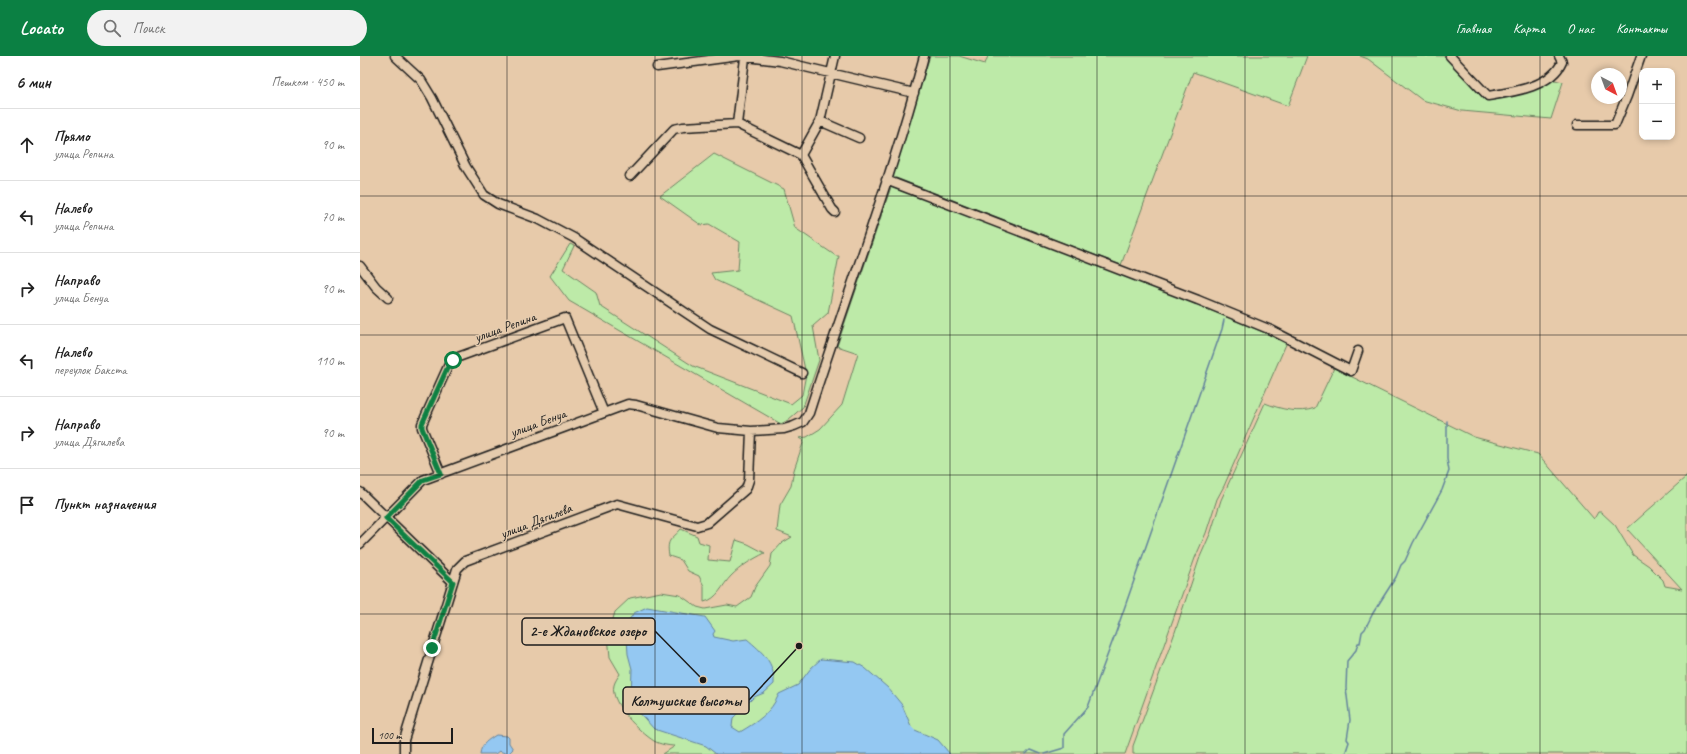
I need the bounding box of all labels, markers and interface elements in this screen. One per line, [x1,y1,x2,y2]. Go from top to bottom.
search box [87,10,367,46]
text: Locato [20,16,63,40]
icon: search [101,17,123,39]
text: Поиск [133,19,165,38]
text: Главная [1456,20,1491,37]
text: Карта [1513,20,1545,37]
text: О нас [1567,20,1594,37]
text: Контакты [1616,20,1667,37]
north arrow [1591,68,1627,104]
map controls [1639,68,1675,140]
button: + [1639,68,1675,104]
text: 6 мин [16,72,51,93]
text: Пешком · 450 m [271,74,344,90]
button: − [1639,104,1675,140]
text: Прямо [54,127,90,146]
icon: ahead [16,134,38,156]
text: 90 m [322,137,344,153]
text: улица Репина [54,146,113,162]
text: Налево [54,199,92,218]
icon: left [16,206,38,228]
text: 70 m [322,209,344,225]
text: улица Репина [54,218,113,234]
text: Направо [54,271,100,290]
icon: right [16,278,38,300]
text: 90 m [322,281,344,297]
text: улица Бенуа [54,290,108,306]
street label: улица Репина [471,308,539,346]
text: Налево [54,343,92,362]
icon: left [16,350,38,372]
route start [444,351,462,369]
text: 110 m [316,353,344,369]
text: переулок Бакста [54,362,127,378]
street label: улица Бенуа [507,405,569,441]
text: Направо [54,415,100,434]
icon: right [16,422,38,444]
text: 90 m [322,425,344,441]
text: улица Дягилева [54,434,124,450]
icon: arrive [16,494,38,516]
text: Пункт назначения [54,495,156,514]
street label: улица Дягилева [497,499,575,543]
callout: 2-е Ждановское озеро [522,618,655,645]
text: 2-е Ждановское озеро [530,622,648,641]
route end [423,639,441,657]
callout: Колтушские высоты [623,687,749,714]
text: Колтушские высоты [631,692,743,711]
scale bar [372,726,453,745]
text: 100 m [378,728,402,742]

